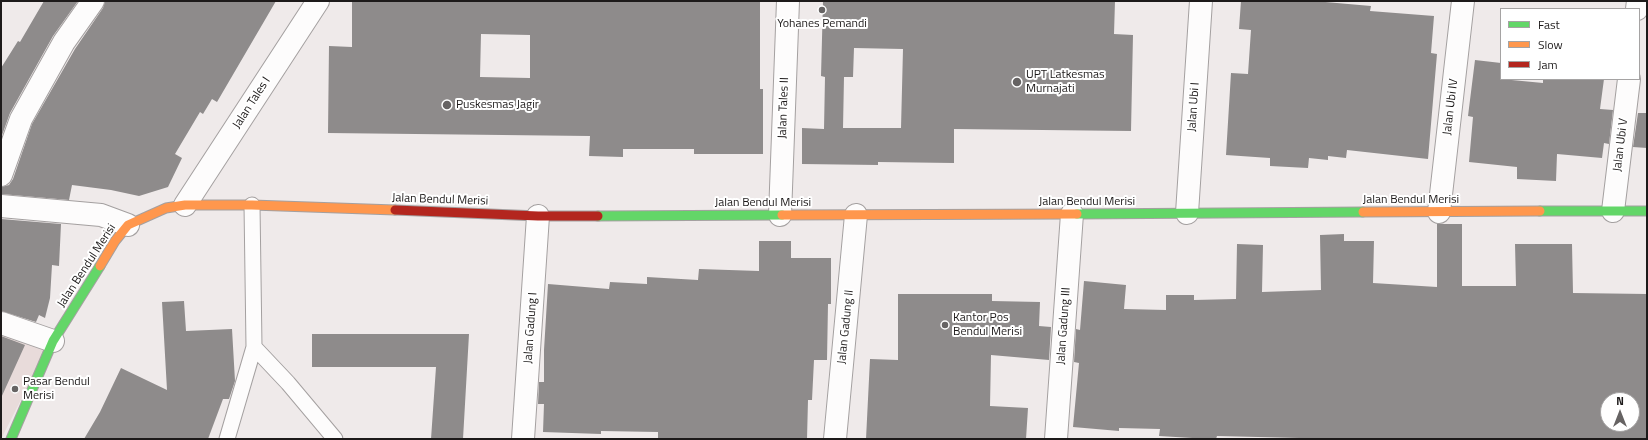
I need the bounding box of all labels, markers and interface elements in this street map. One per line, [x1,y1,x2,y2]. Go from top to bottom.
marker: Yohanes Pemandi [817,5,827,15]
legend [1500,8,1640,80]
text: Fast [1538,15,1560,34]
place label: Yohanes Pemandi [777,17,867,31]
text: Slow [1538,35,1563,54]
text: Jam [1538,55,1558,74]
place label: UPT Latkesmas Murnajati [1026,68,1105,96]
street label: Jalan Tales I [230,75,274,131]
marker: UPT Latkesmas Murnajati [1011,76,1023,88]
street label: Jalan Tales II [776,77,792,139]
street label: Jalan Ubi IV [1440,78,1462,136]
street label: Jalan Ubi I [1185,82,1203,132]
place label: Puskesmas Jagir [456,98,539,112]
marker: Puskesmas Jagir [441,99,453,111]
street label: Jalan Ubi V [1611,118,1631,172]
street label: Jalan Bendul Merisi [392,191,488,209]
street label: Jalan Bendul Merisi [1363,193,1459,207]
street label: Jalan Bendul Merisi [1039,195,1135,209]
street label: Jalan Bendul Merisi [715,196,811,210]
street label: Jalan Bendul Merisi [55,222,119,310]
street label: Jalan Gadung III [1054,287,1074,365]
street label: Jalan Gadung II [835,289,857,365]
street label: Jalan Gadung I [521,292,541,364]
place label: Kantor Pos Bendul Merisi [953,311,1022,339]
marker: Kantor Pos Bendul Merisi [940,320,950,330]
place label: Pasar Bendul Merisi [23,375,90,403]
marker: Pasar Bendul Merisi [10,384,20,394]
north arrow [1600,392,1640,432]
text: N [1616,393,1624,409]

